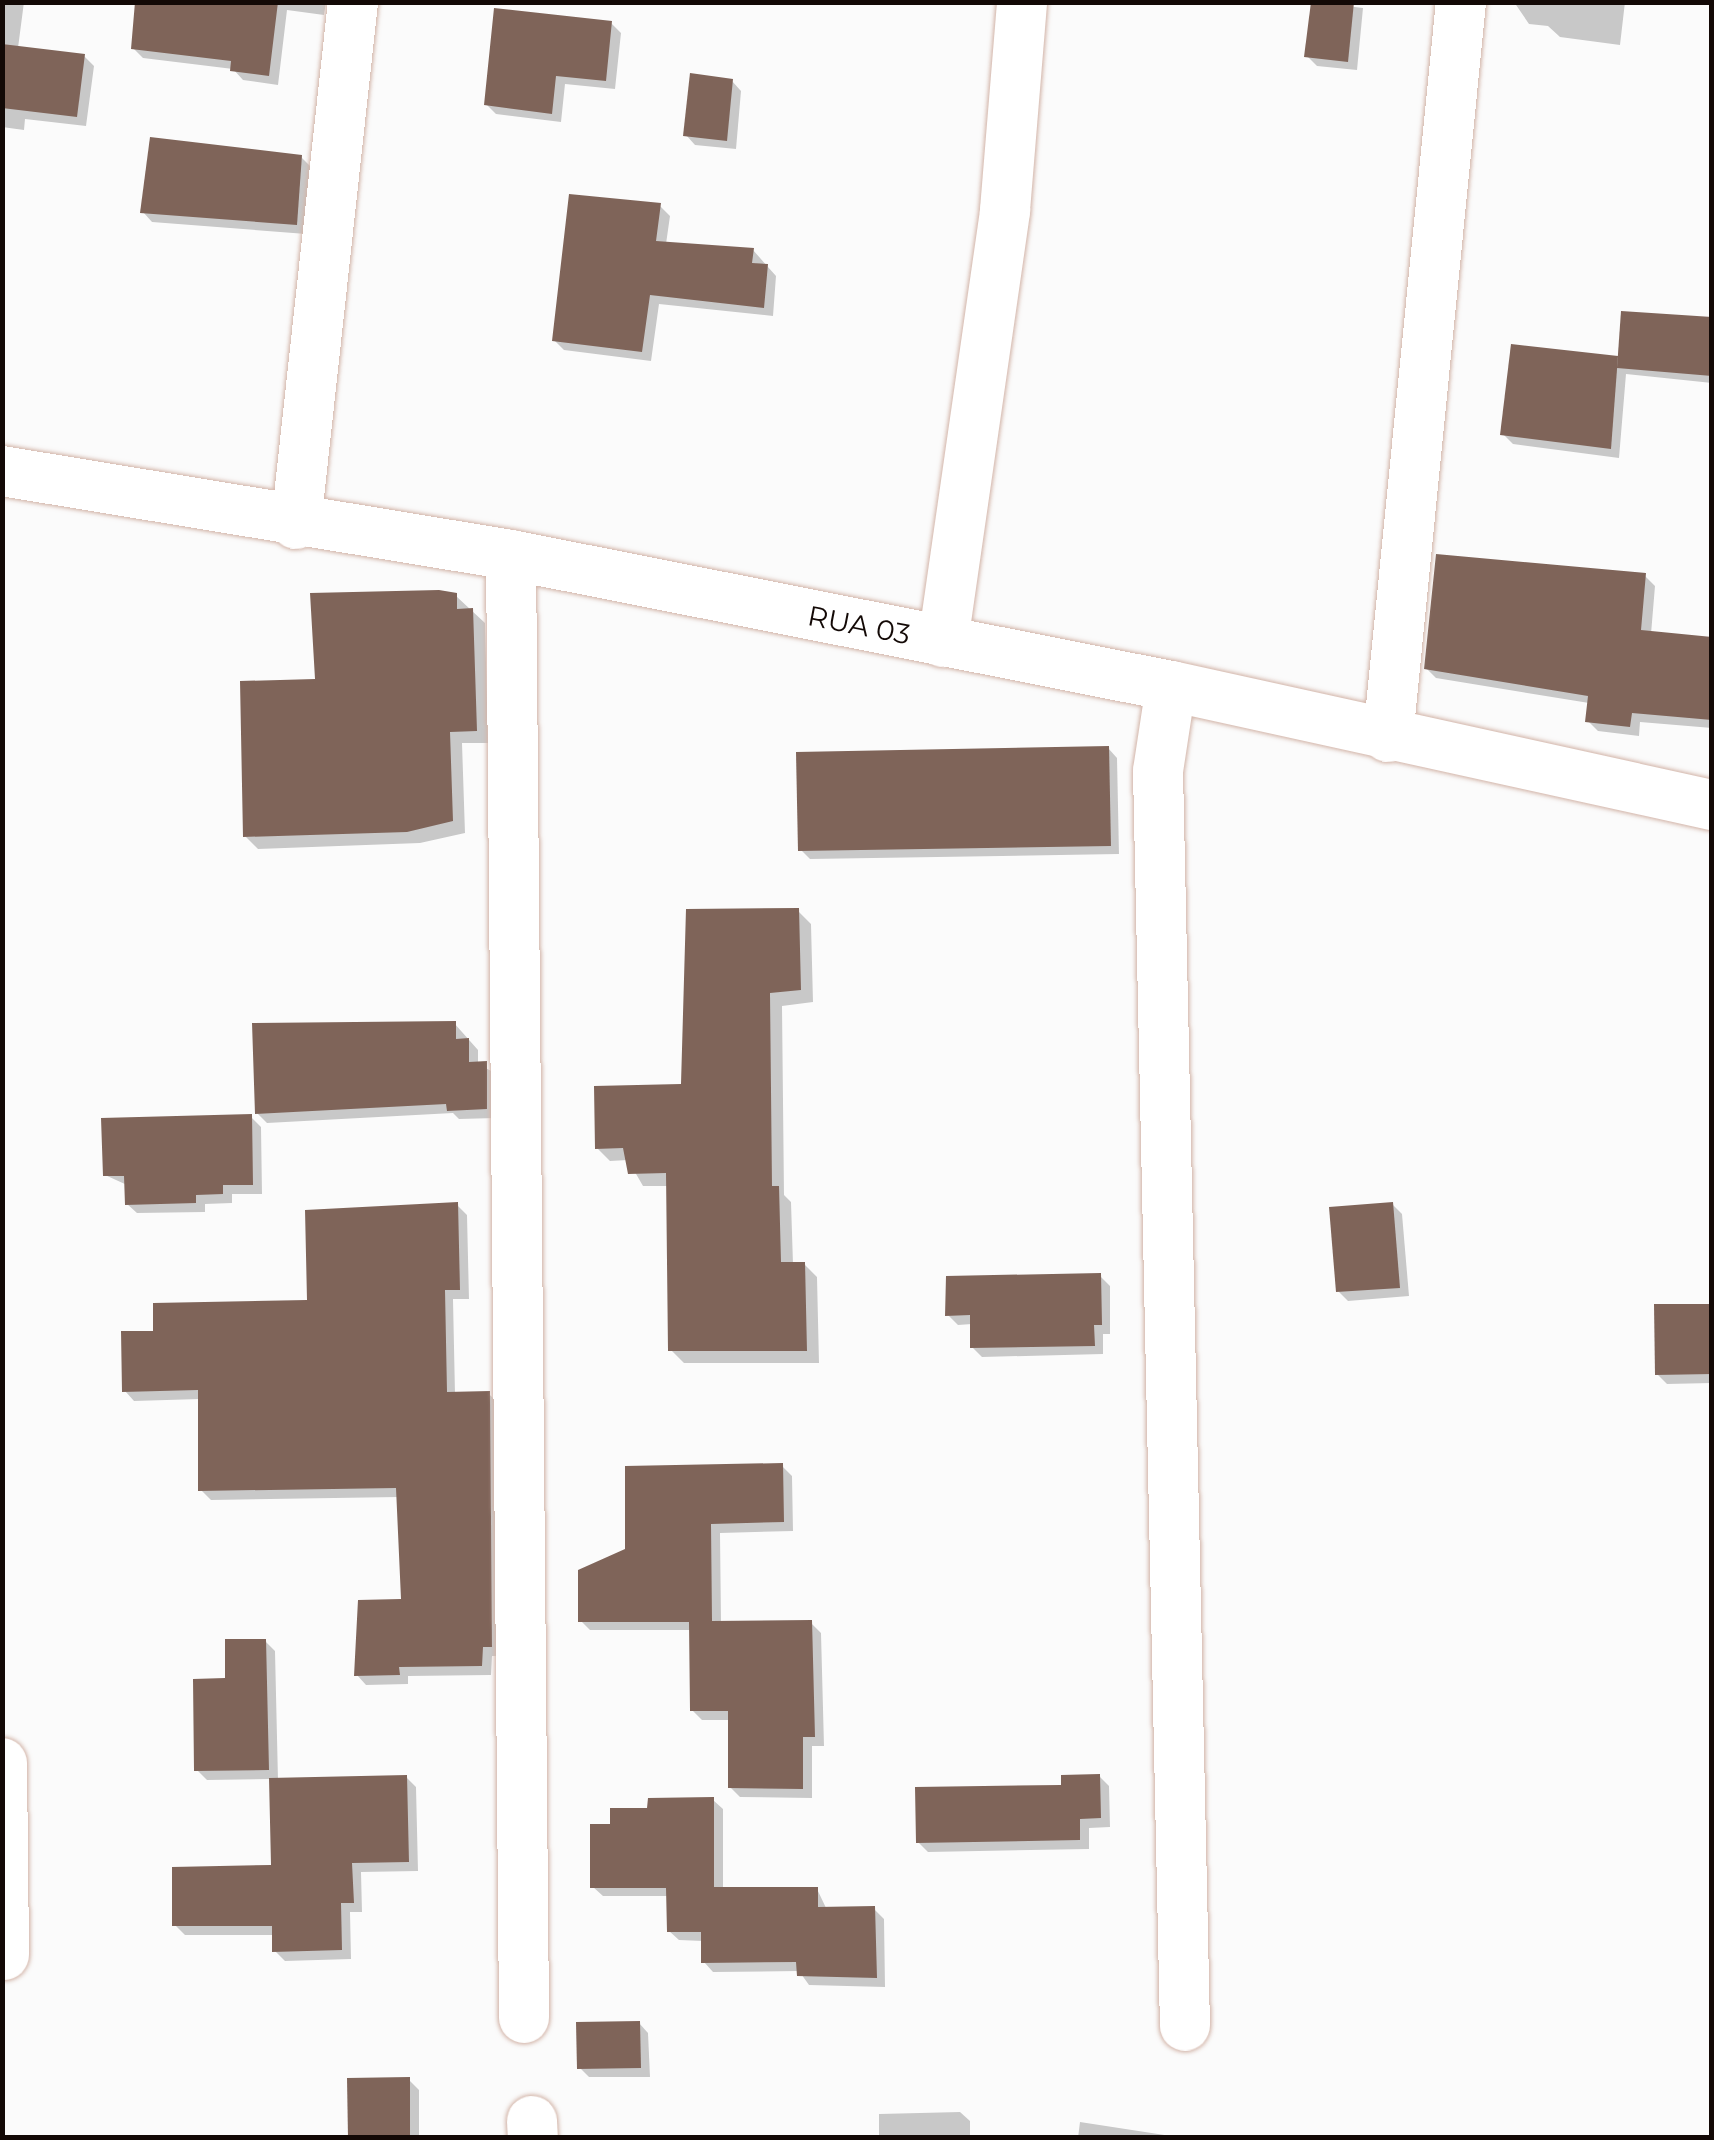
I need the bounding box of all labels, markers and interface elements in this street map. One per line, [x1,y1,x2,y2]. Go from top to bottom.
street label: RUA 03 [805,599,913,651]

